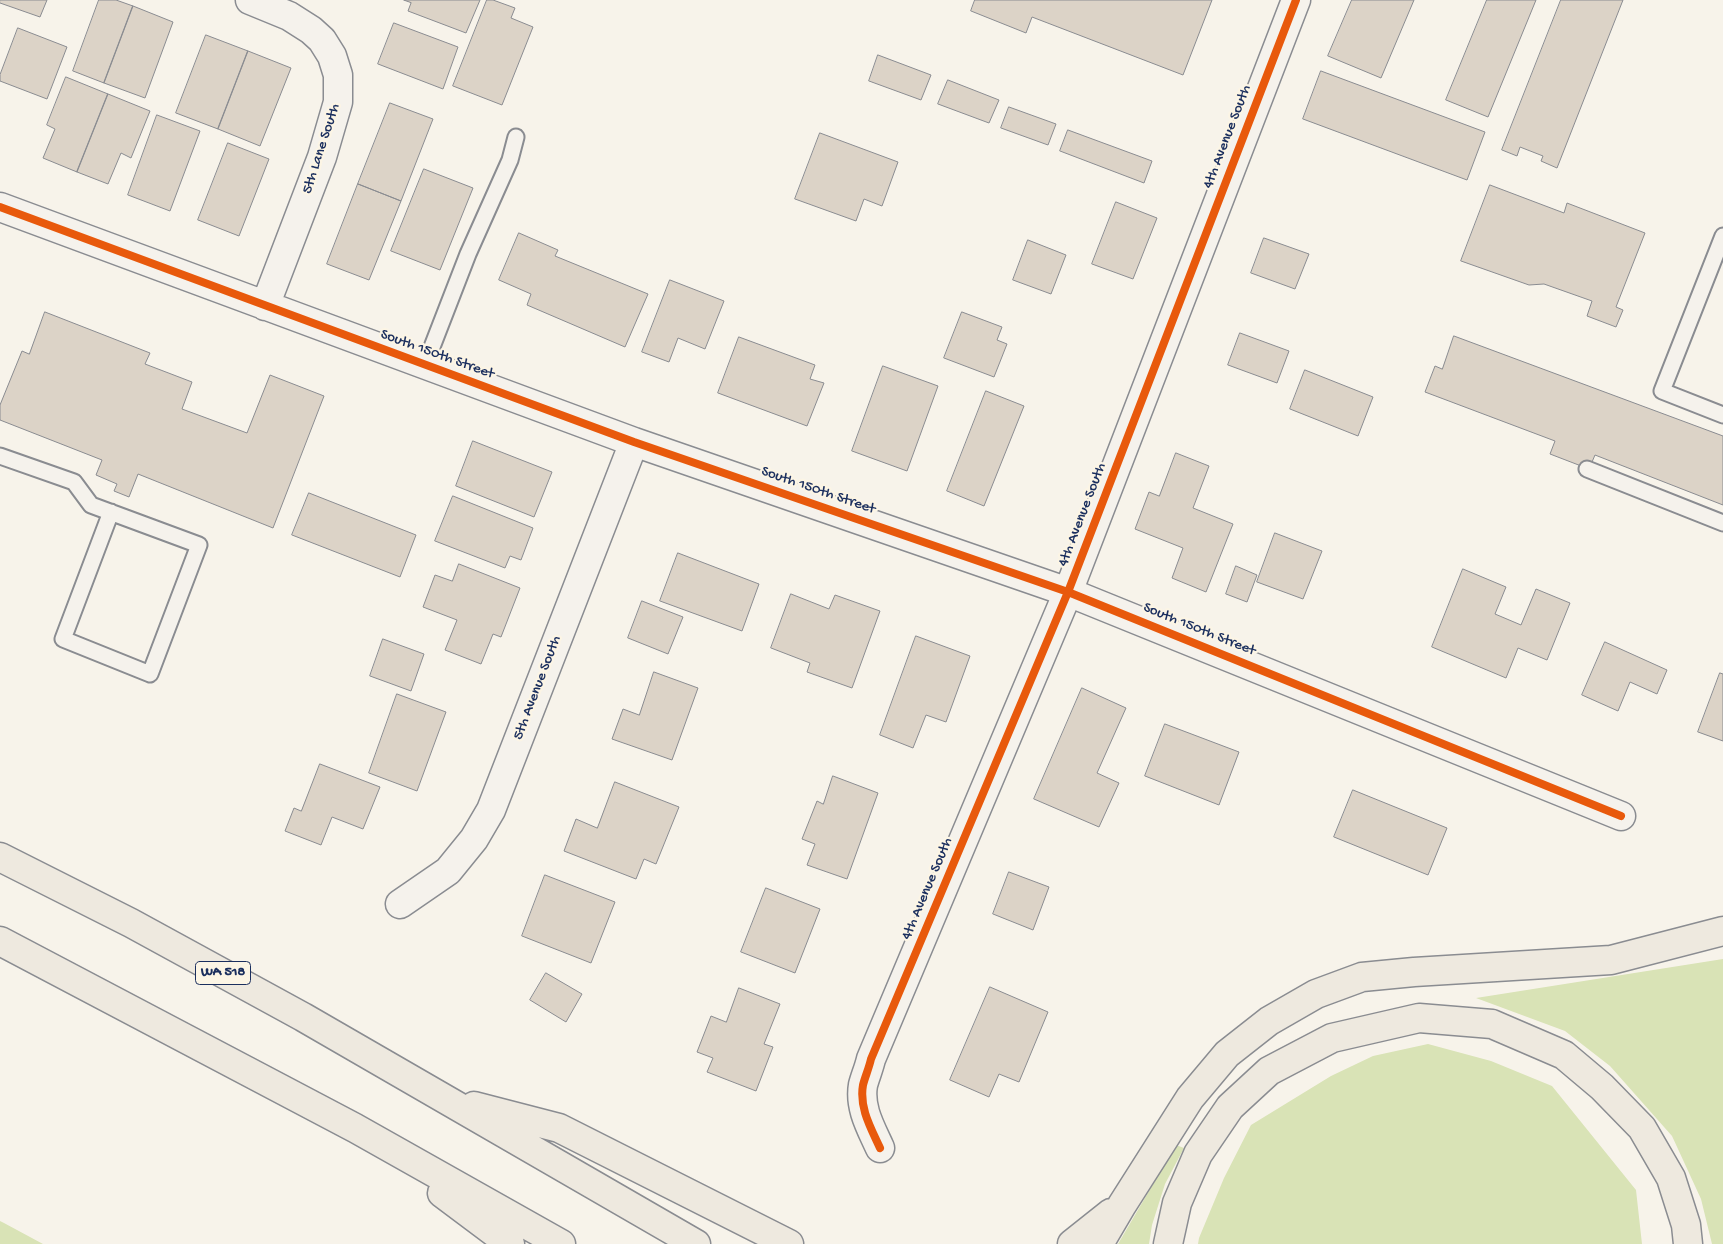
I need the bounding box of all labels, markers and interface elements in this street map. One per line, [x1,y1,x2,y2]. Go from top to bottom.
street label: 4th Avenue South [1200,83,1256,191]
street label: 5th Lane South [299,102,345,196]
street label: South 150th Street [378,326,496,384]
street label: 4th Avenue South [1055,461,1111,569]
street label: South 150th Street [758,463,878,519]
street label: South 150th Street [1140,599,1258,661]
street label: 5th Avenue South [510,633,566,743]
street label: 4th Avenue South [898,835,958,943]
road number: WA 518 [196,961,250,984]

